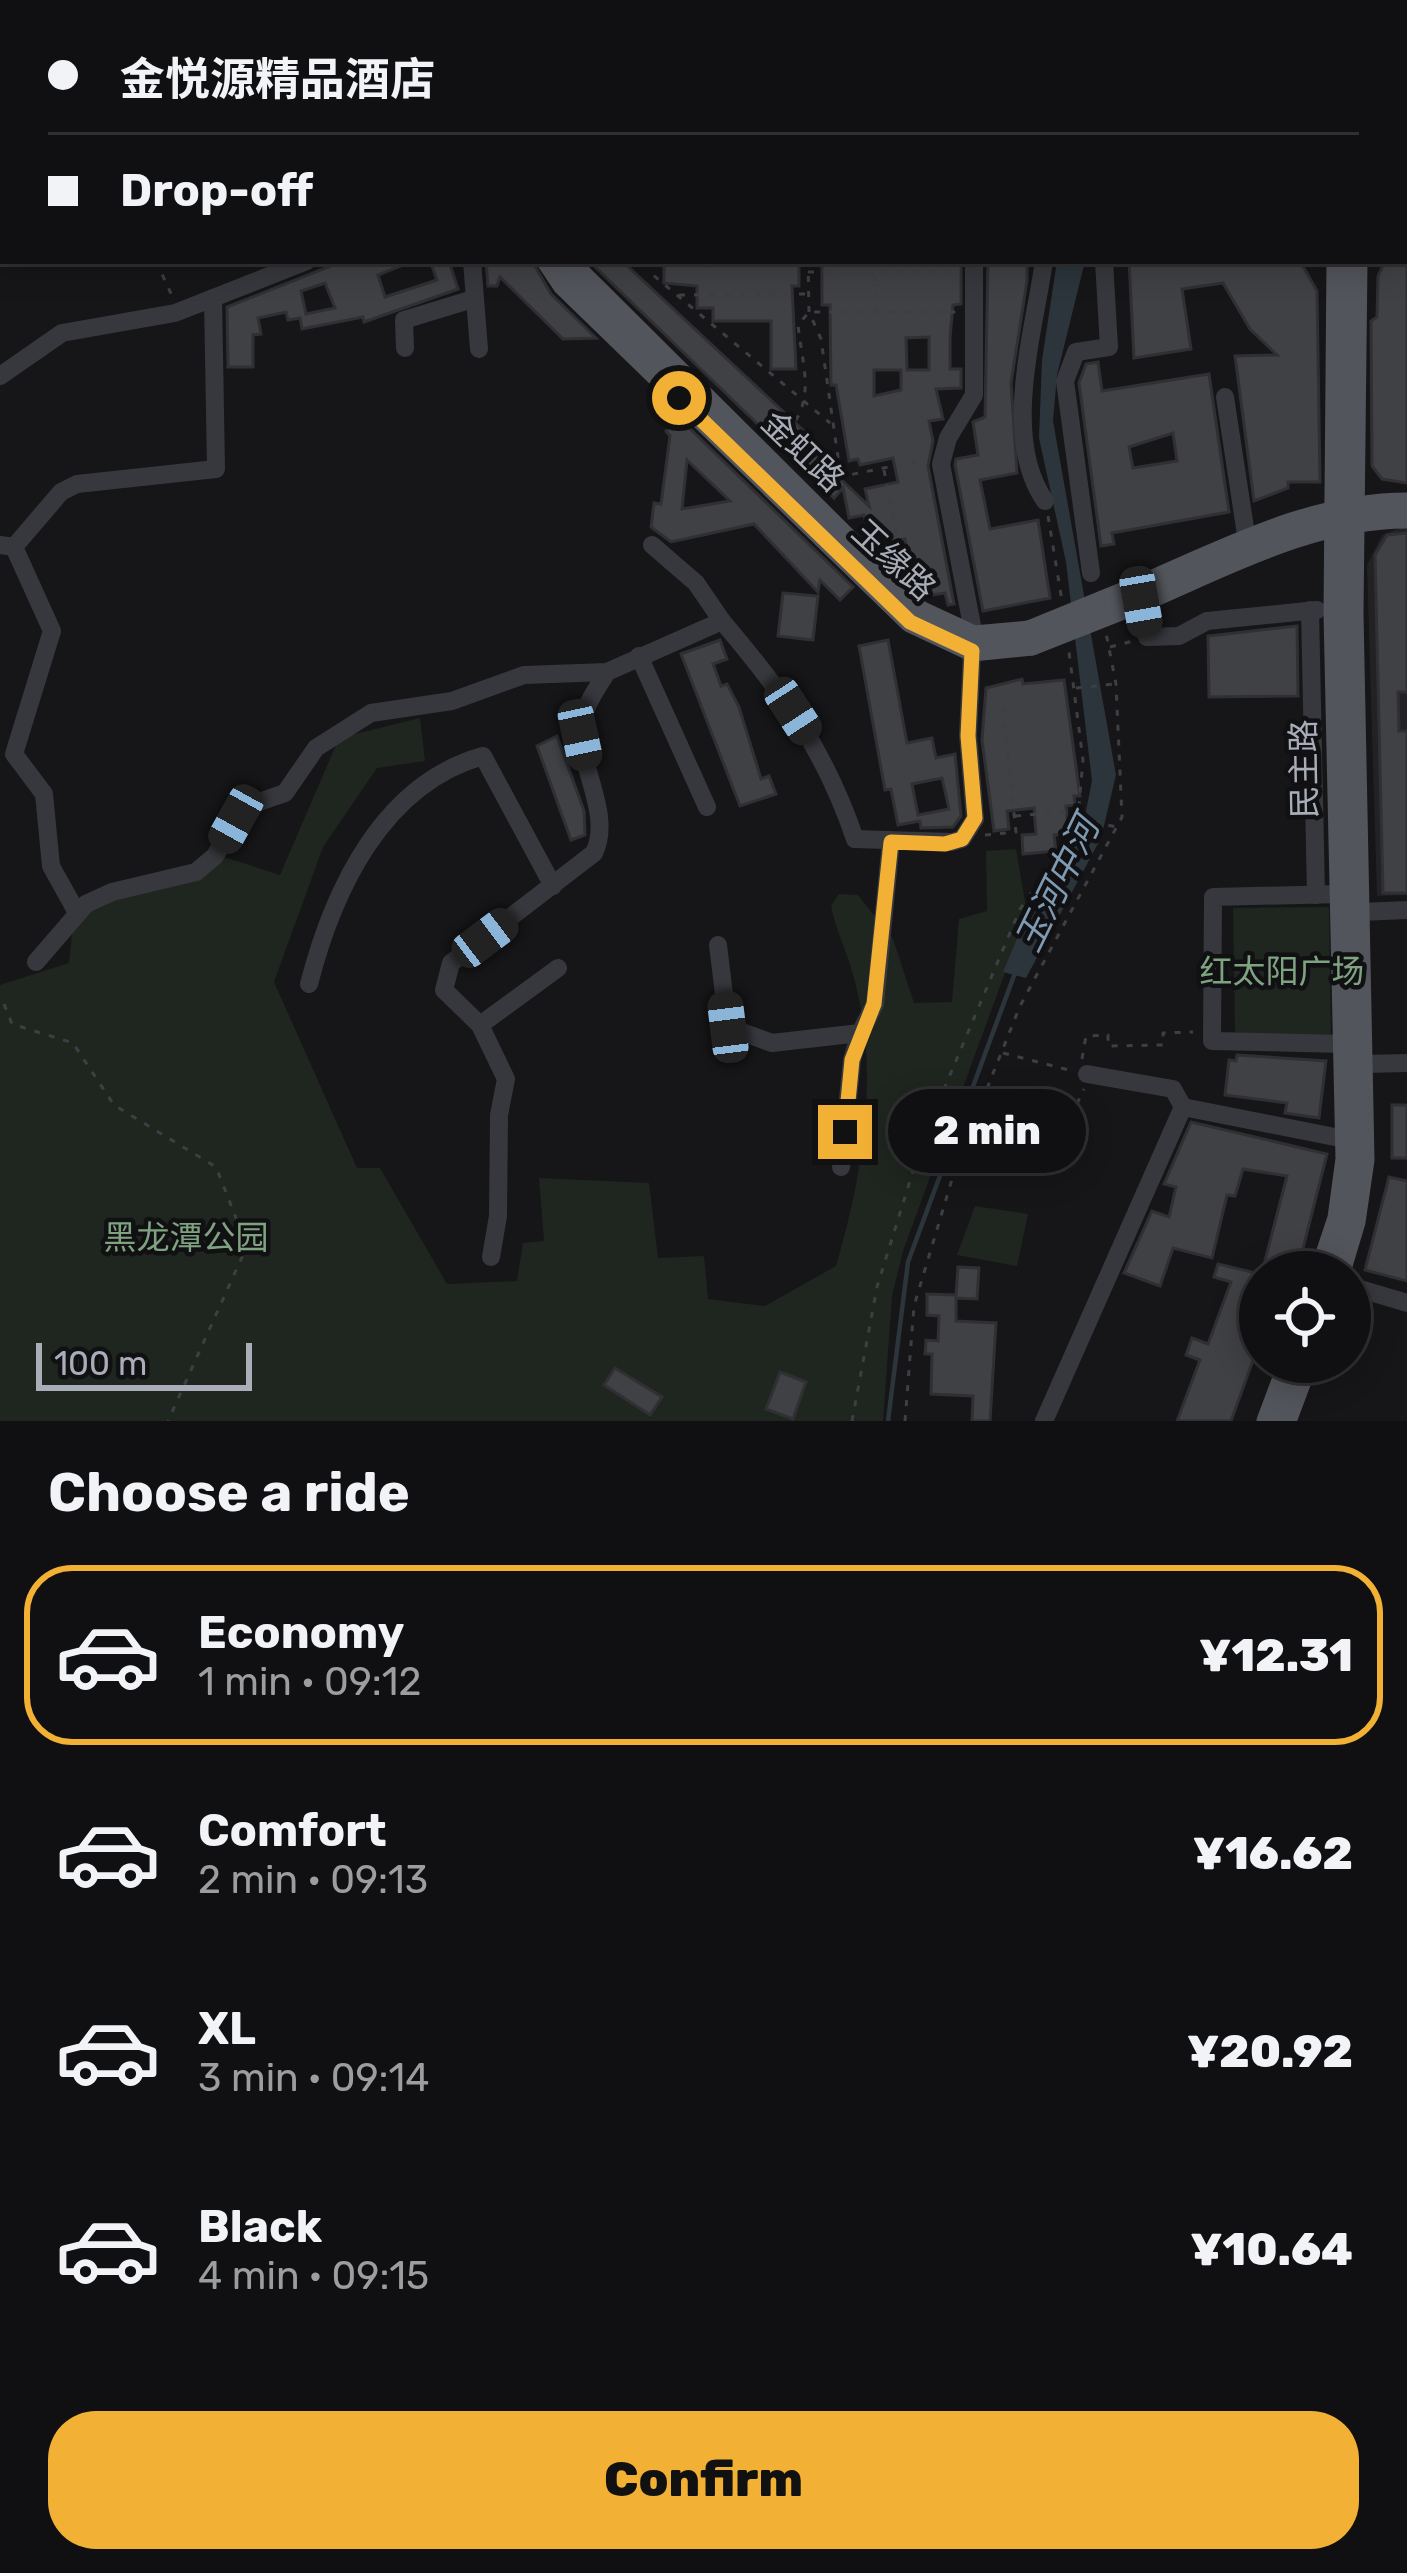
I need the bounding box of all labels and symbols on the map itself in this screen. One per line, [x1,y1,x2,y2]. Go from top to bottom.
route start [652,371,706,425]
street label: 金虹路 [754,403,852,499]
street label: 玉缘路 [844,512,944,608]
car [1117,563,1165,641]
car [758,671,828,751]
car [555,696,605,774]
street label: 民主路 [1284,719,1324,819]
car [203,779,269,859]
water label: 玉河中河 [1006,804,1111,958]
car [445,902,525,974]
park label: 红太阳广场 [1200,952,1365,991]
car [706,989,750,1065]
callout: 2 min [887,1090,1085,1174]
route end [818,1105,872,1159]
park label: 黑龙潭公园 [104,1218,269,1257]
scale bar [36,1337,252,1390]

